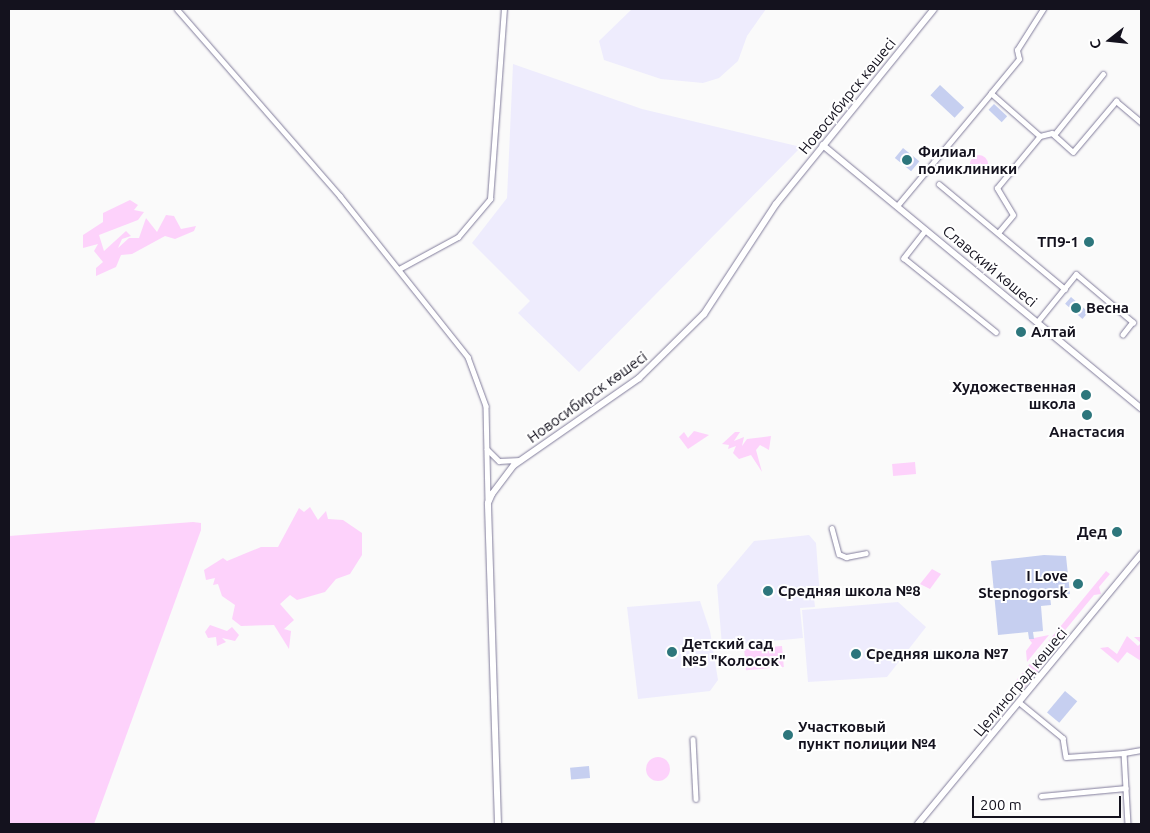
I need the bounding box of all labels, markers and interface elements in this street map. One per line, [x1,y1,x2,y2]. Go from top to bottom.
north arrow [1085,15,1135,65]
street label: Новосибирск көшесі [795,34,899,158]
text: С [1087,38,1105,51]
place label: Филиал поликлиники [918,142,1017,177]
marker: Филиал поликлиники [900,153,914,167]
street label: Славский көшесі [939,221,1041,311]
place label: ТП9-1 [1037,233,1079,251]
marker: ТП9-1 [1083,236,1095,248]
place label: Весна [1086,299,1129,317]
marker: Весна [1070,302,1082,314]
place label: Алтай [1031,323,1076,341]
marker: Алтай [1015,326,1027,338]
street label: Новосибирск көшесі [523,347,651,447]
place label: Художественная школа [952,377,1076,412]
marker: Художественная школа [1080,389,1092,401]
marker: Анастасия [1081,409,1093,421]
place label: Анастасия [1049,423,1125,441]
place label: Дед [1077,523,1107,541]
marker: Дед [1111,526,1123,538]
place label: I Love Stepnogorsk [978,566,1068,601]
marker: I Love Stepnogorsk [1072,578,1084,590]
place label: Средняя школа №8 [778,582,921,600]
marker: Средняя школа №8 [762,585,774,597]
street label: Целиноград көшесі [969,624,1071,740]
place label: Детский сад №5 "Колосок" [682,634,786,669]
place label: Средняя школа №7 [866,645,1009,663]
marker: Детский сад №5 "Колосок" [666,646,678,658]
marker: Средняя школа №7 [850,648,862,660]
place label: Участковый пункт полиции №4 [798,717,936,752]
marker: Участковый пункт полиции №4 [782,729,794,741]
scale bar [975,786,1124,818]
text: 200 m [980,796,1022,813]

